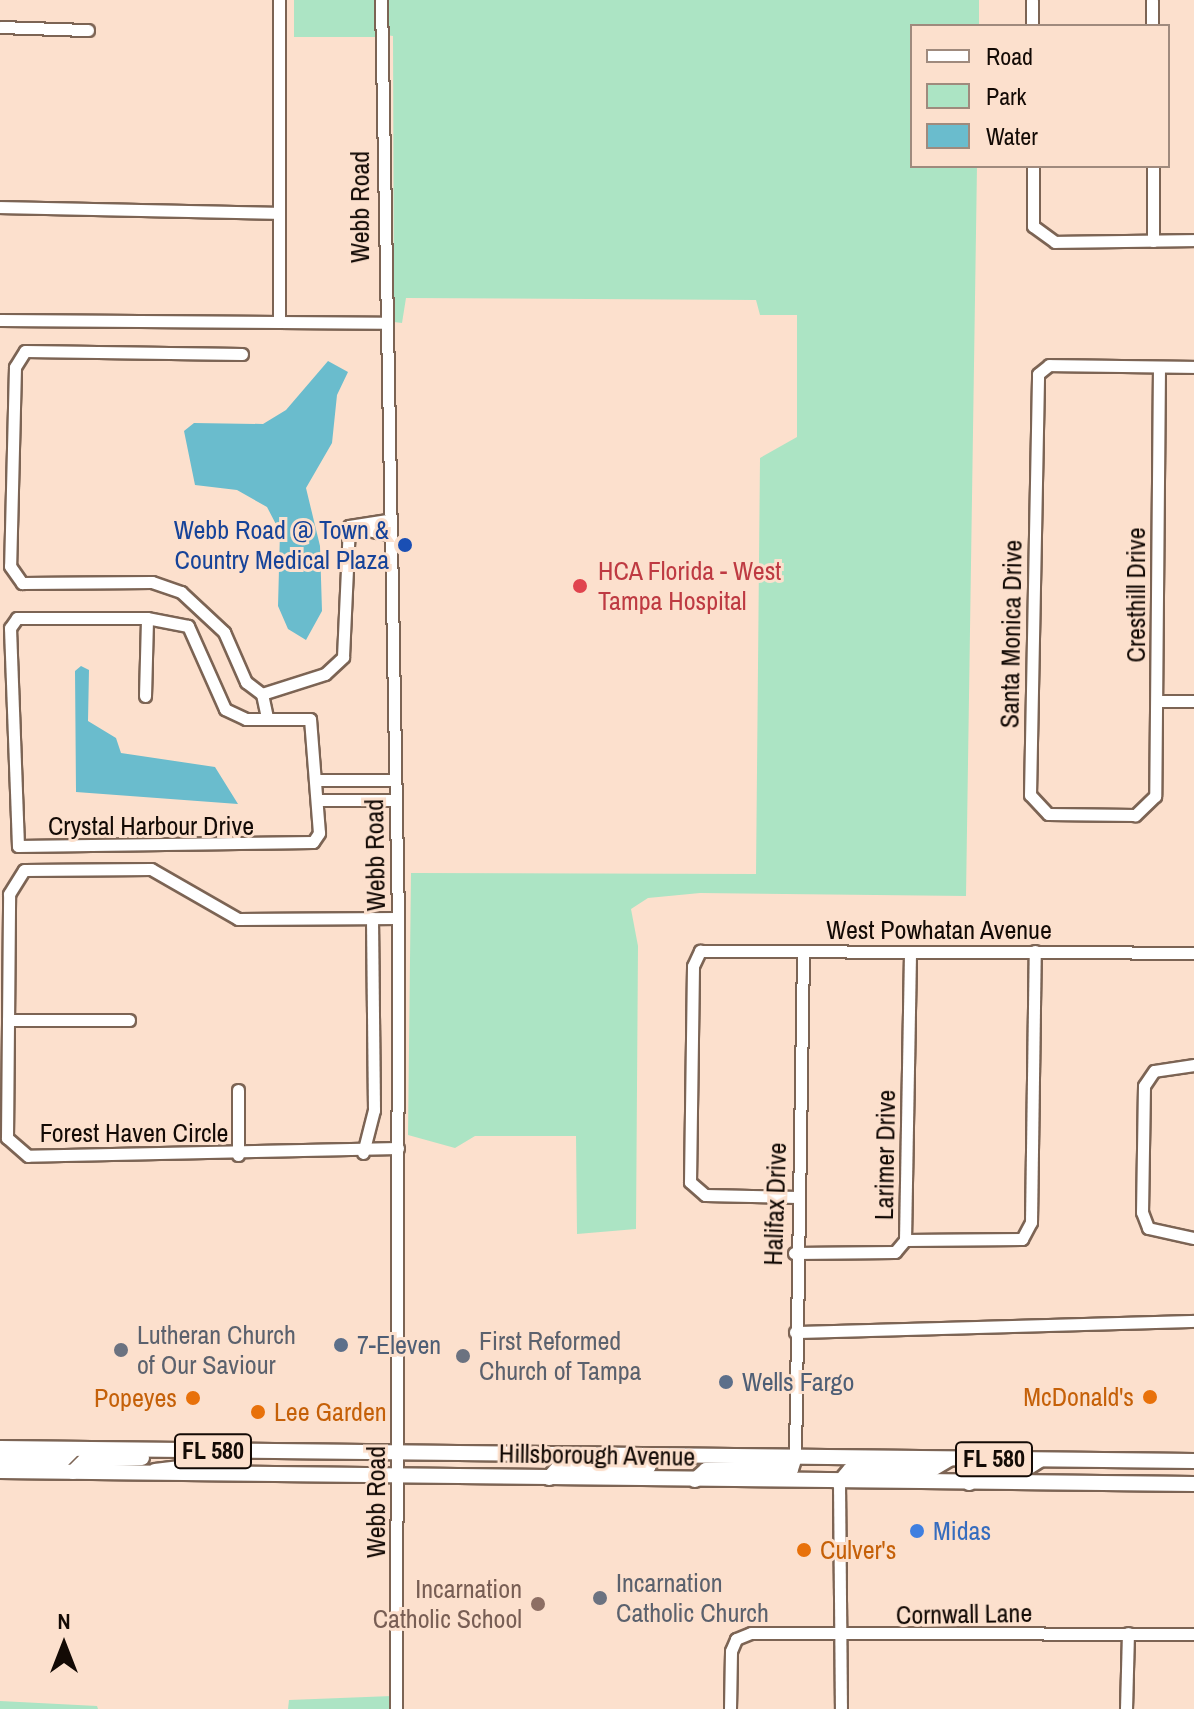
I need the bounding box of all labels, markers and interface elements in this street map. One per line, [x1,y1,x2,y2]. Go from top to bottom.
legend [910,24,1170,168]
text: Road [986,40,1033,72]
text: Park [986,80,1026,112]
text: Water [986,120,1038,152]
street label: Webb Road [344,151,376,263]
place label: Webb Road @ Town & Country Medical Plaza [173,514,389,576]
street label: Cresthill Drive [1120,527,1152,663]
marker: Webb Road @ Town & Country Medical Plaza [396,536,414,554]
street label: Santa Monica Drive [994,540,1028,728]
place label: HCA Florida - West Tampa Hospital [598,555,782,616]
marker: HCA Florida - West Tampa Hospital [569,575,591,597]
street label: Webb Road [358,799,392,911]
street label: Crystal Harbour Drive [48,810,254,842]
street label: West Powhatan Avenue [826,914,1052,946]
street label: Larimer Drive [868,1090,902,1220]
street label: Forest Haven Circle [40,1117,228,1149]
street label: Halifax Drive [757,1142,793,1266]
place label: Lutheran Church of Our Saviour [137,1319,296,1380]
place label: First Reformed Church of Tampa [479,1325,642,1386]
place label: 7-Eleven [357,1329,441,1361]
marker: 7-Eleven [332,1336,350,1354]
marker: Lutheran Church of Our Saviour [112,1341,130,1359]
marker: First Reformed Church of Tampa [454,1347,472,1365]
place label: Wells Fargo [742,1366,854,1398]
marker: Wells Fargo [717,1373,735,1391]
place label: McDonald's [1023,1381,1134,1413]
place label: Popeyes [94,1382,177,1414]
marker: McDonald's [1141,1388,1159,1406]
marker: Popeyes [184,1389,202,1407]
place label: Lee Garden [274,1396,387,1428]
marker: Lee Garden [249,1403,267,1421]
road number: FL 580 [173,1431,253,1471]
street label: Hillsborough Avenue [498,1438,696,1472]
road number: FL 580 [954,1439,1034,1479]
street label: Webb Road [360,1446,392,1558]
place label: Midas [933,1515,991,1547]
marker: Midas [908,1522,926,1540]
place label: Culver's [820,1534,896,1566]
marker: Culver's [795,1541,813,1559]
place label: Incarnation Catholic Church [616,1567,769,1628]
place label: Incarnation Catholic School [373,1573,522,1634]
marker: Incarnation Catholic Church [591,1589,609,1607]
marker: Incarnation Catholic School [529,1595,547,1613]
street label: Cornwall Lane [896,1597,1032,1631]
north arrow [24,1605,104,1685]
text: N [57,1606,71,1636]

